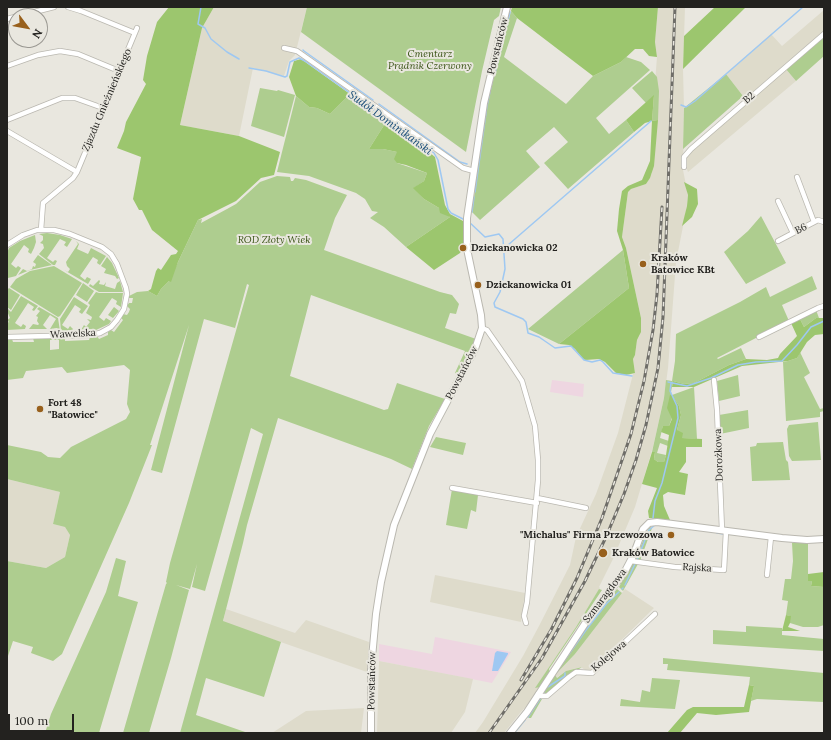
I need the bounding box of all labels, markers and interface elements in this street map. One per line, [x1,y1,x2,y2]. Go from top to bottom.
north arrow [8,8,48,48]
street label: Powstańców [485,16,511,76]
text: N [29,27,46,41]
street label: Zjazdu Gnieźnieńskiego [80,47,134,153]
park label: Cmentarz Prądnik Czerwony [388,48,472,72]
water label: Sudół Dominikański [345,88,435,158]
street label: B2 [741,90,757,106]
street label: B6 [793,221,809,237]
park label: ROD Złoty Wiek [238,234,310,246]
place label: Dziekanowicka 02 [471,242,557,254]
marker: Dziekanowicka 02 [458,243,468,253]
place label: Kraków Batowice KBt [651,252,715,276]
marker: Kraków Batowice KBt [638,259,648,269]
place label: Dziekanowicka 01 [486,279,571,291]
marker: Dziekanowicka 01 [473,280,483,290]
street label: Wawelska [50,327,96,341]
street label: Powstańców [443,344,481,402]
place label: Fort 48 "Batowice" [48,397,98,420]
marker: Fort 48 "Batowice" [35,404,45,414]
street label: Dorożkowa [712,428,726,482]
place label: "Michalus" Firma Przewozowa [520,529,663,541]
marker: "Michalus" Firma Przewozowa [666,530,676,540]
marker: Kraków Batowice [597,547,609,559]
place label: Kraków Batowice [612,547,695,559]
street label: Rajska [682,561,712,575]
street label: Szmaragdowa [581,567,629,625]
street label: Kolejowa [589,638,629,674]
street label: Powstańców [365,652,379,710]
scale bar [10,706,76,732]
text: 100 m [15,713,48,728]

